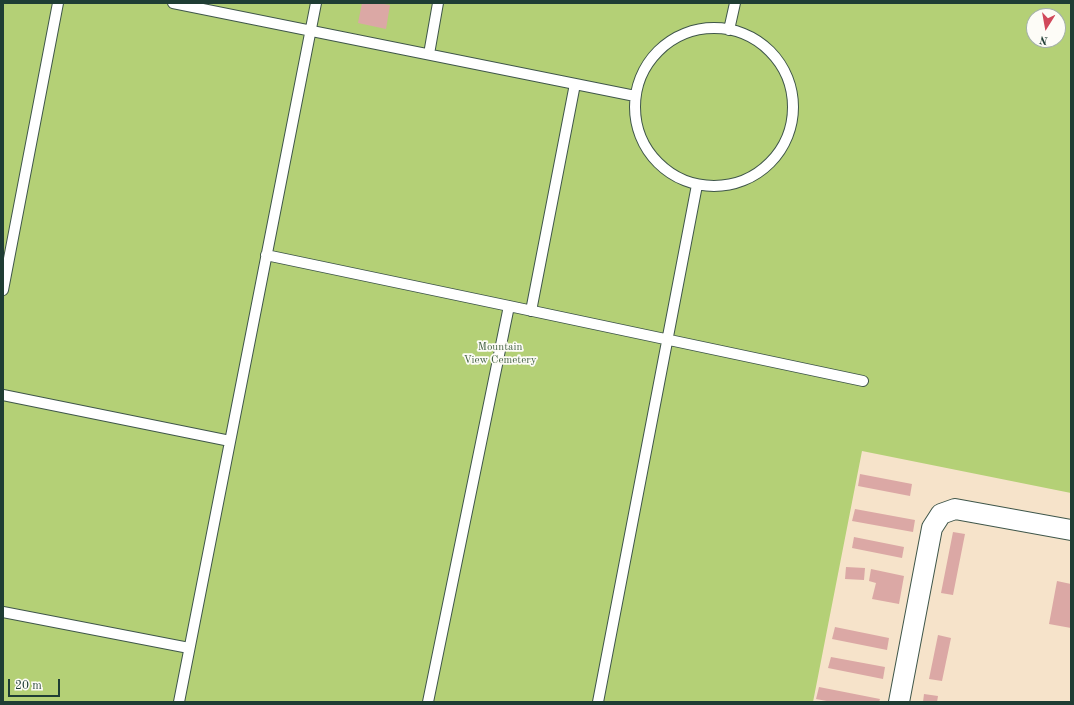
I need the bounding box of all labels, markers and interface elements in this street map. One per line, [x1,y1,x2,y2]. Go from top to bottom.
north arrow [1026,8,1066,48]
text: N [1039,33,1049,45]
park label: Mountain View Cemetery [463,340,537,366]
scale bar [10,671,62,697]
text: 20 m [15,680,42,692]

